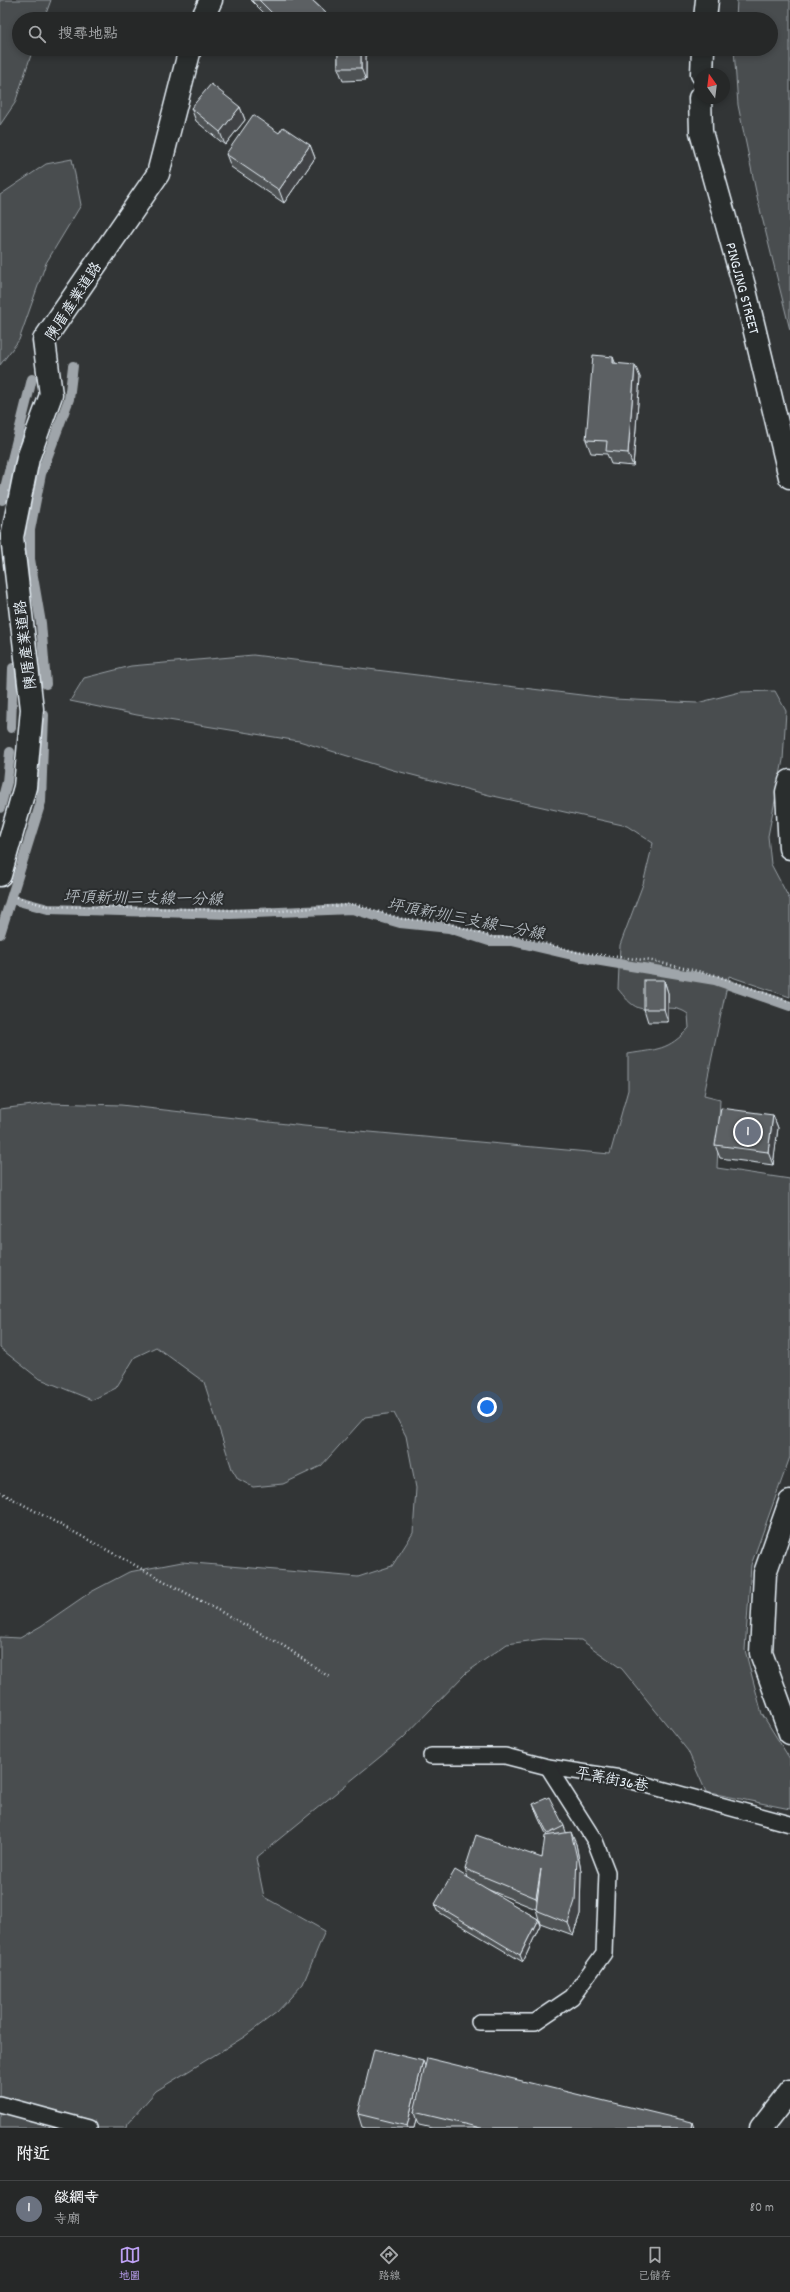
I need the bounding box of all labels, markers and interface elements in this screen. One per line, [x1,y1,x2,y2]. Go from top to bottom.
search box [12,12,778,56]
icon: search [26,23,48,45]
text: 搜尋地點 [58,24,118,46]
north arrow [694,68,730,104]
street label: PINGJING STREET [718,240,764,337]
street label: 陳厝產業道路 [41,258,108,346]
street label: 陳厝產業道路 [11,599,43,691]
water label: 坪頂新圳三支線一分線 [63,887,224,912]
water label: 坪頂新圳三支線一分線 [385,894,547,947]
pin: 1 [735,1117,761,1147]
your location [477,1397,497,1417]
street label: 平菁街36巷 [573,1763,650,1799]
text: 附近 [16,2144,50,2168]
text: 燄網寺 [54,2188,99,2210]
text: 1 [28,2199,30,2218]
text: 80 m [750,2199,774,2218]
text: 寺廟 [54,2211,80,2230]
tab: 地圖 [119,2244,141,2285]
tab: 路線 [378,2244,400,2285]
tab: 已儲存 [638,2244,671,2285]

